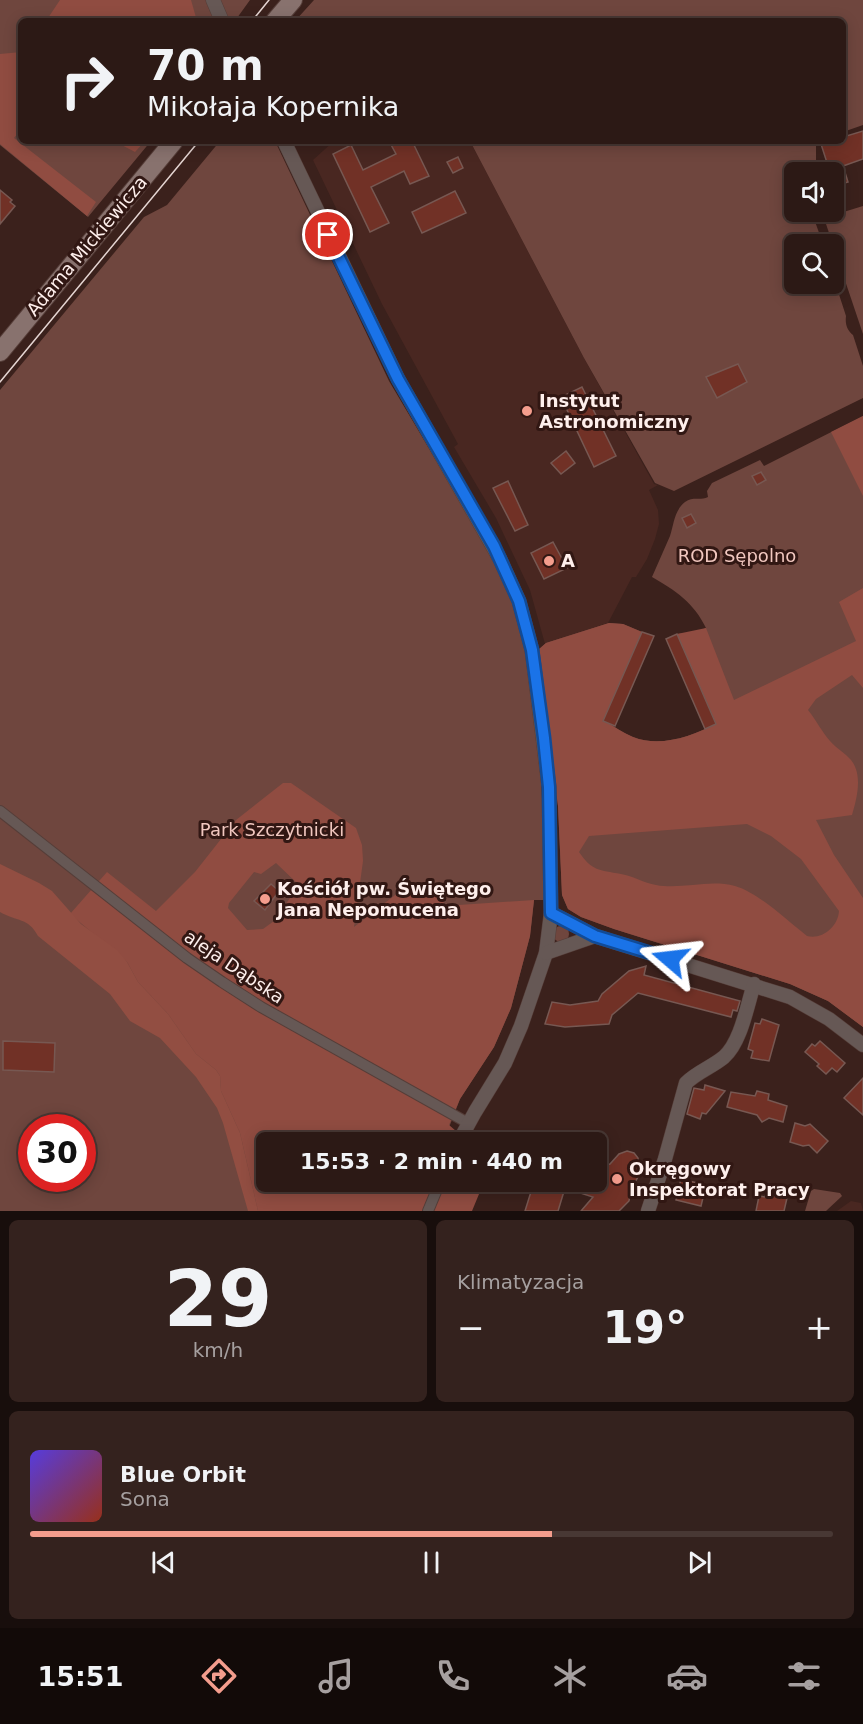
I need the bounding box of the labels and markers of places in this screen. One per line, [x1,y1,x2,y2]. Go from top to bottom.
pin [302,209,353,260]
place label: Instytut Astronomiczny [539,390,690,432]
marker: Instytut Astronomiczny [520,404,534,418]
place label: A [561,550,575,571]
marker: A [542,554,556,568]
place label: Kościół pw. Świętego Jana Nepomucena [275,878,491,920]
marker: Kościół pw. Świętego Jana Nepomucena [258,892,272,906]
place label: Okręgowy Inspektorat Pracy [629,1158,810,1200]
marker: Okręgowy Inspektorat Pracy [610,1172,624,1186]

